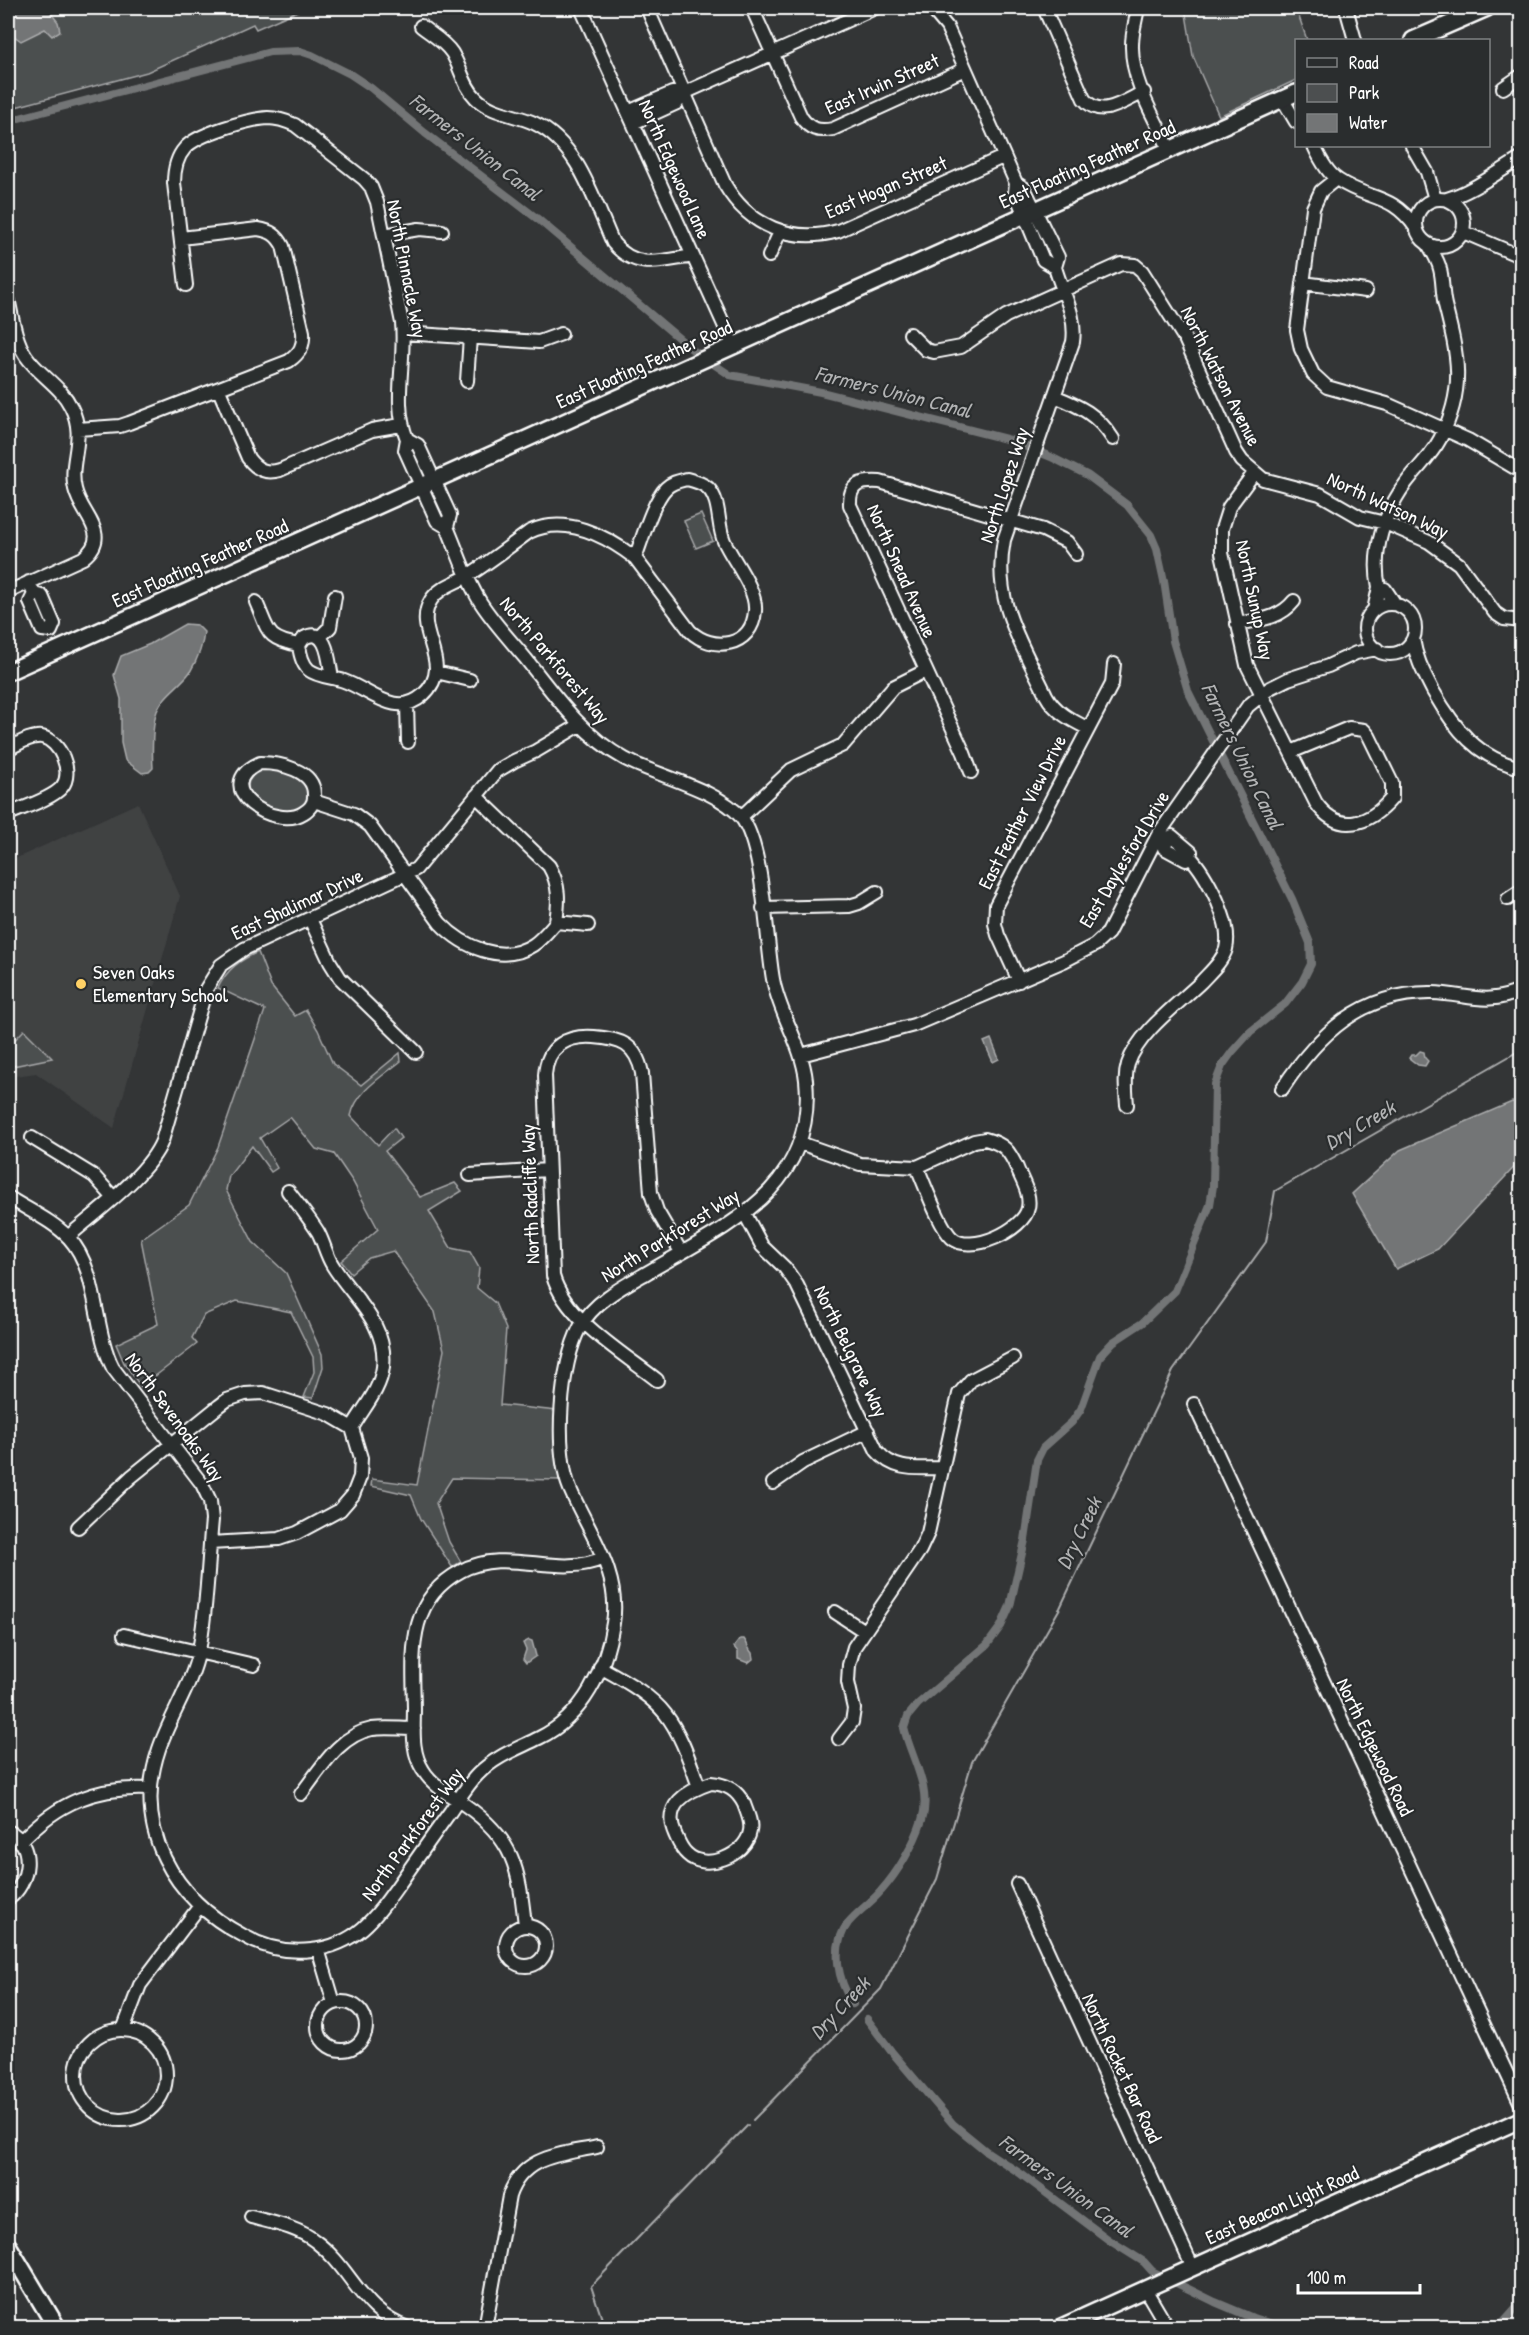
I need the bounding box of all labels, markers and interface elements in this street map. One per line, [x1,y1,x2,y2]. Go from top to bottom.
legend [1295,39,1490,147]
street label: East Irwin Street [820,46,944,121]
text: Road [1349,50,1379,75]
text: Park [1349,80,1380,105]
water label: Farmers Union Canal [404,86,548,208]
street label: North Edgewood Lane [633,95,718,243]
text: Water [1349,110,1387,135]
street label: East Floating Feather Road [994,112,1179,215]
street label: East Hogan Street [821,148,952,224]
street label: North Pinnacle Way [381,197,434,340]
street label: North Watson Avenue [1175,301,1268,450]
street label: East Floating Feather Road [551,312,736,415]
water label: Farmers Union Canal [812,358,975,425]
street label: North Lopez Way [972,424,1035,546]
street label: North Watson Way [1323,465,1453,545]
street label: North Snead Avenue [861,500,944,642]
street label: East Floating Feather Road [107,511,292,614]
street label: North Sunup Way [1230,537,1281,663]
street label: North Parkforest Way [494,590,617,729]
water label: Farmers Union Canal [1194,678,1291,835]
street label: East Feather View Drive [971,730,1072,894]
street label: East Daylesford Drive [1072,785,1175,932]
street label: East Shalimar Drive [227,861,367,946]
place label: Seven Oaks Elementary School [93,958,229,1008]
marker: Seven Oaks Elementary School [74,977,88,991]
water label: Dry Creek [1319,1092,1402,1156]
street label: North Radcliffe Way [514,1123,545,1265]
street label: North Parkforest Way [595,1181,744,1288]
street label: North Belgrave Way [808,1280,895,1421]
street label: North Sevenoaks Way [119,1347,231,1487]
water label: Dry Creek [1049,1490,1109,1574]
street label: North Edgewood Road [1330,1673,1421,1820]
street label: North Parkforest Way [354,1762,469,1906]
water label: Dry Creek [803,1968,878,2046]
street label: North Rocket Bar Road [1076,1989,1169,2147]
water label: Farmers Union Canal [993,2127,1140,2245]
street label: East Beacon Light Road [1201,2159,1363,2250]
scale bar [1298,2257,1420,2295]
text: 100 m [1307,2265,1346,2290]

